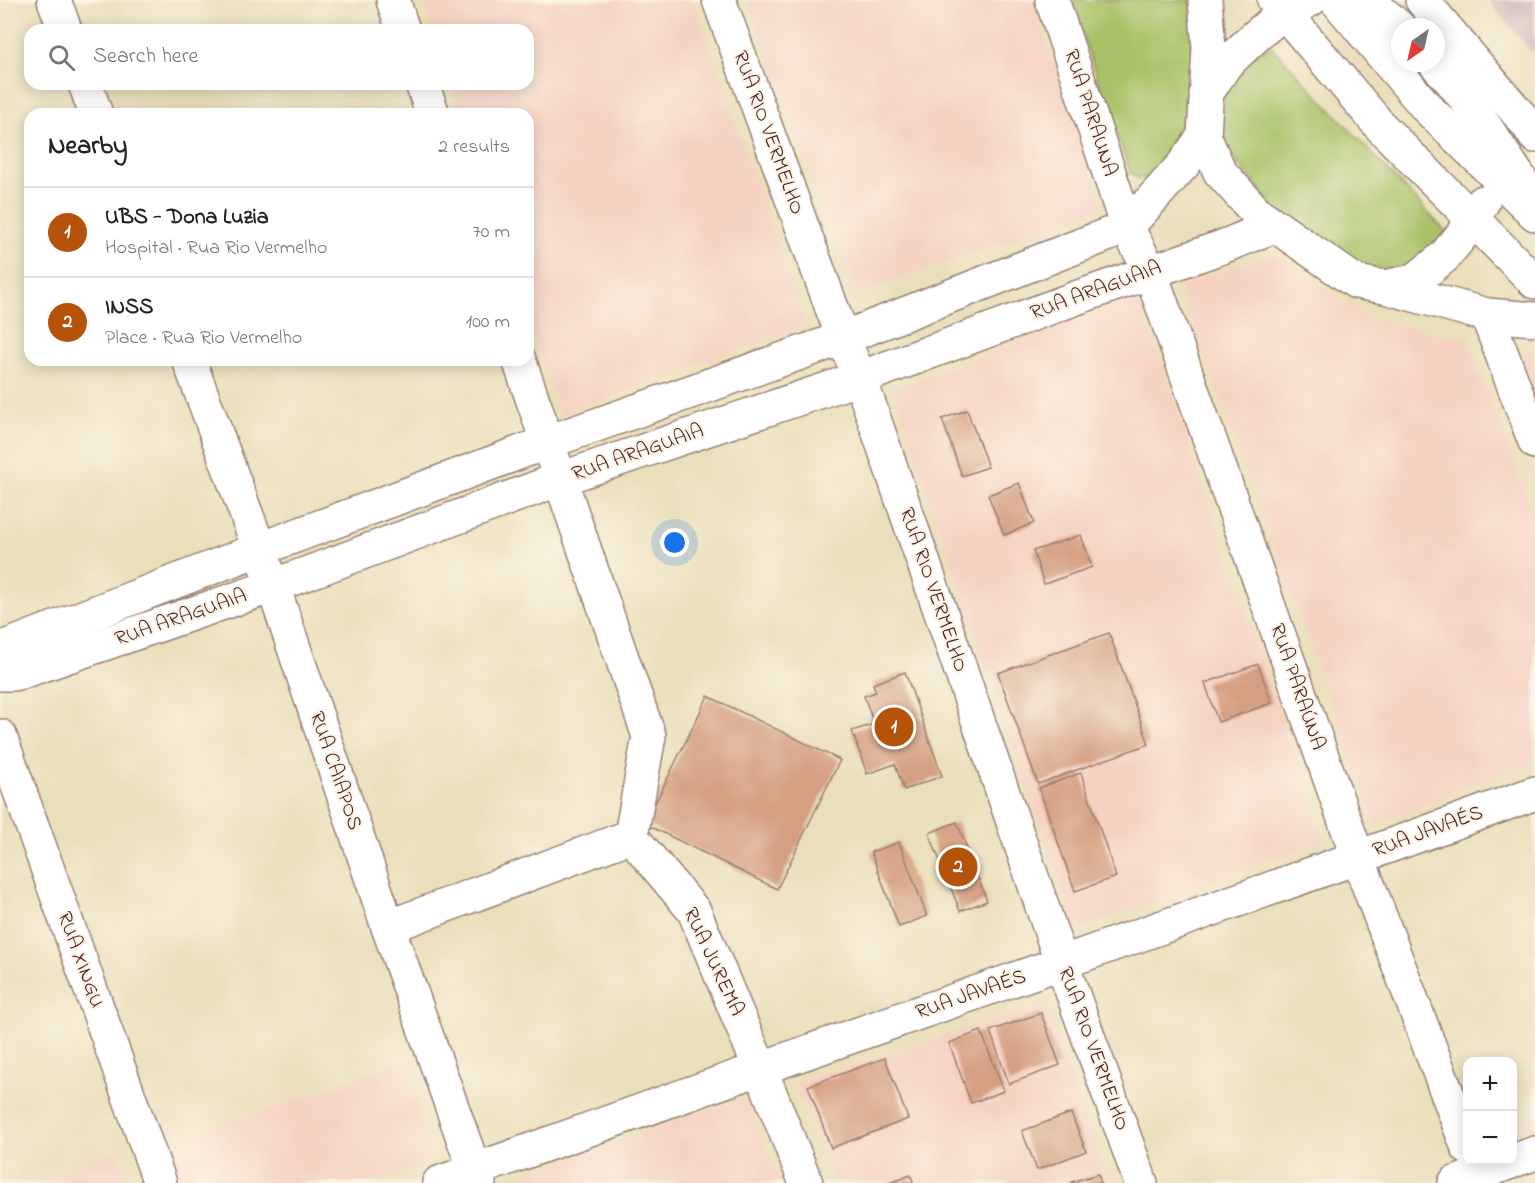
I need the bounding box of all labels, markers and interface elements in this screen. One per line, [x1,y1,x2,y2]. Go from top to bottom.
north arrow [1391,18,1445,72]
search box [24,24,534,90]
icon: search [45,41,78,74]
text: Search here [93,41,198,73]
street label: RUA PARAUNA [1055,46,1125,180]
street label: RUA RIO VERMELHO [724,47,812,219]
text: Nearby [48,128,127,166]
text: 2 results [438,133,510,162]
text: UBS - Dona Luzia [105,202,269,234]
text: 1 [64,218,71,247]
text: 70 m [473,218,510,247]
text: Hospital · Rua Rio Vermelho [105,234,327,263]
street label: RUA ARAGUAIA [1026,253,1166,329]
text: INSS [105,292,153,324]
text: 2 [63,308,72,337]
text: 100 m [466,308,510,337]
text: Place · Rua Rio Vermelho [105,324,302,353]
street label: RUA ARAGUAIA [568,416,708,490]
street label: RUA RIO VERMELHO [891,504,975,676]
your location [660,528,689,557]
street label: RUA ARAGUAIA [111,581,251,655]
street label: RUA PARAÚNA [1261,620,1333,754]
pin: 1 [874,704,914,750]
street label: RUA CAIAPOS [301,708,369,834]
street label: RUA JAVAÉS [1369,798,1487,866]
pin: 2 [938,844,978,890]
street label: RUA JUREMA [675,903,751,1021]
street label: RUA XINGU [49,908,111,1012]
street label: RUA JAVAÉS [912,962,1030,1028]
street label: RUA RIO VERMELHO [1049,963,1137,1135]
map controls [1463,1057,1517,1165]
button: + [1463,1057,1517,1111]
button: − [1463,1111,1517,1165]

